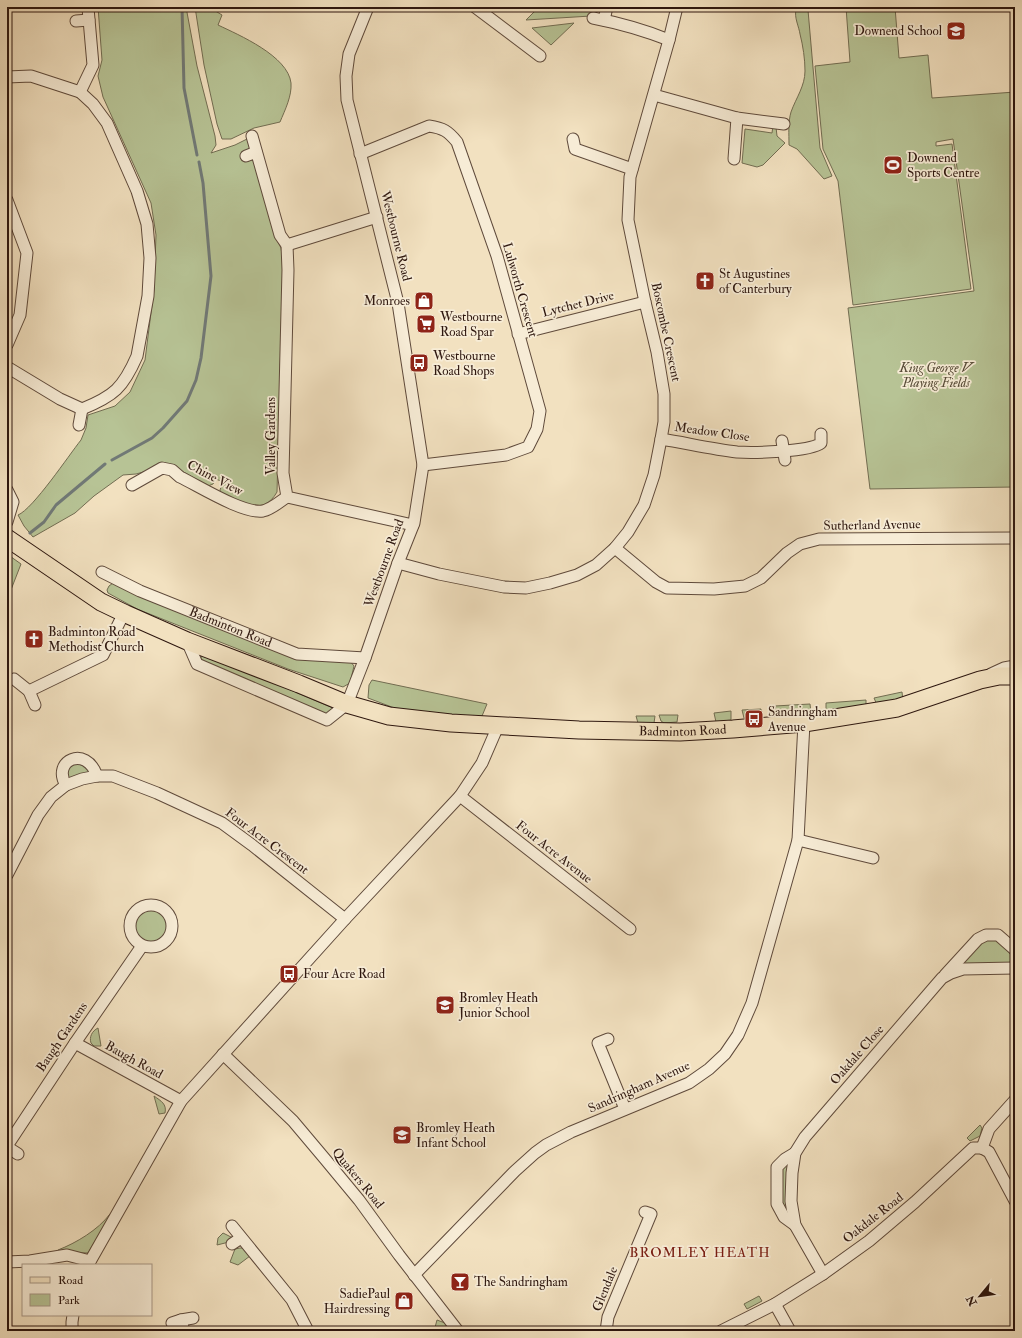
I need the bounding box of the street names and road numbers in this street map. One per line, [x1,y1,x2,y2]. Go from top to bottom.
street label: Westbourne Road [377,188,415,283]
street label: Lulworth Crescent [499,241,541,339]
street label: Boscombe Crescent [648,281,684,383]
street label: Lytchet Drive [540,287,616,322]
street label: Valley Gardens [263,396,280,475]
street label: Meadow Close [674,419,751,445]
street label: Chine View [184,457,246,500]
street label: Westbourne Road [360,516,408,610]
street label: Sutherland Avenue [823,516,921,534]
street label: Badminton Road [187,604,275,651]
street label: Badminton Road [639,721,727,740]
street label: Four Acre Crescent [222,804,312,878]
street label: Four Acre Avenue [513,817,596,887]
street label: Baugh Gardens [33,999,91,1075]
street label: Oakdale Close [827,1021,888,1088]
street label: Baugh Road [102,1038,166,1083]
street label: Sandringham Avenue [586,1057,693,1117]
street label: Quakers Road [329,1144,388,1212]
street label: Oakdale Road [840,1189,907,1247]
street label: Glendale [589,1264,621,1314]

